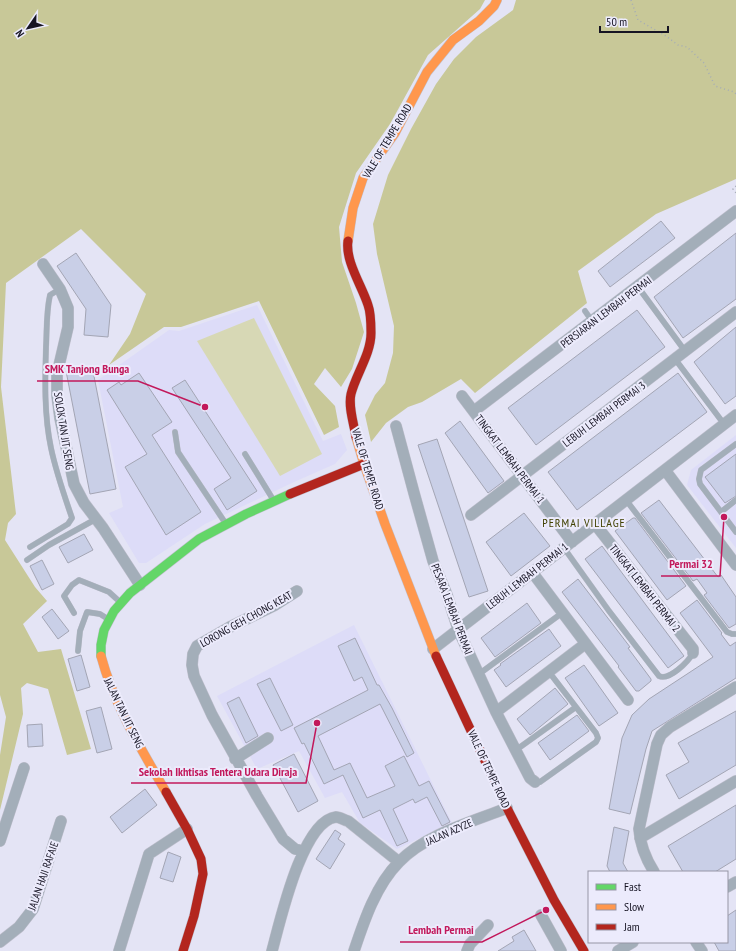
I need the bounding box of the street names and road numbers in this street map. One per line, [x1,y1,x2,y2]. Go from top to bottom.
street label: VALE OF TEMPE ROAD [359,101,415,182]
street label: PERSIARAN LEMBAH PERMAI [558,273,654,351]
street label: LEBUH LEMBAH PERMAI 3 [560,378,648,450]
street label: SOLOK TAN JIT SENG [51,391,77,471]
street label: TINGKAT LEMBAH PERMAI 1 [472,412,548,506]
street label: VALE OF TEMPE ROAD [349,426,387,512]
street label: LEBUH LEMBAH PERMAI 1 [483,540,571,612]
street label: TINGKAT LEMBAH PERMAI 2 [606,541,684,635]
street label: PESARA LEMBAH PERMAI [428,561,476,657]
street label: LORONG GEH CHONG KEAT [197,588,295,650]
street label: JALAN TAN JIT SENG [101,675,147,750]
street label: VALE OF TEMPE ROAD [464,727,513,810]
street label: JALAN AZYZE [423,815,475,849]
street label: JALAN HAJI RAFAIE [24,839,61,913]

